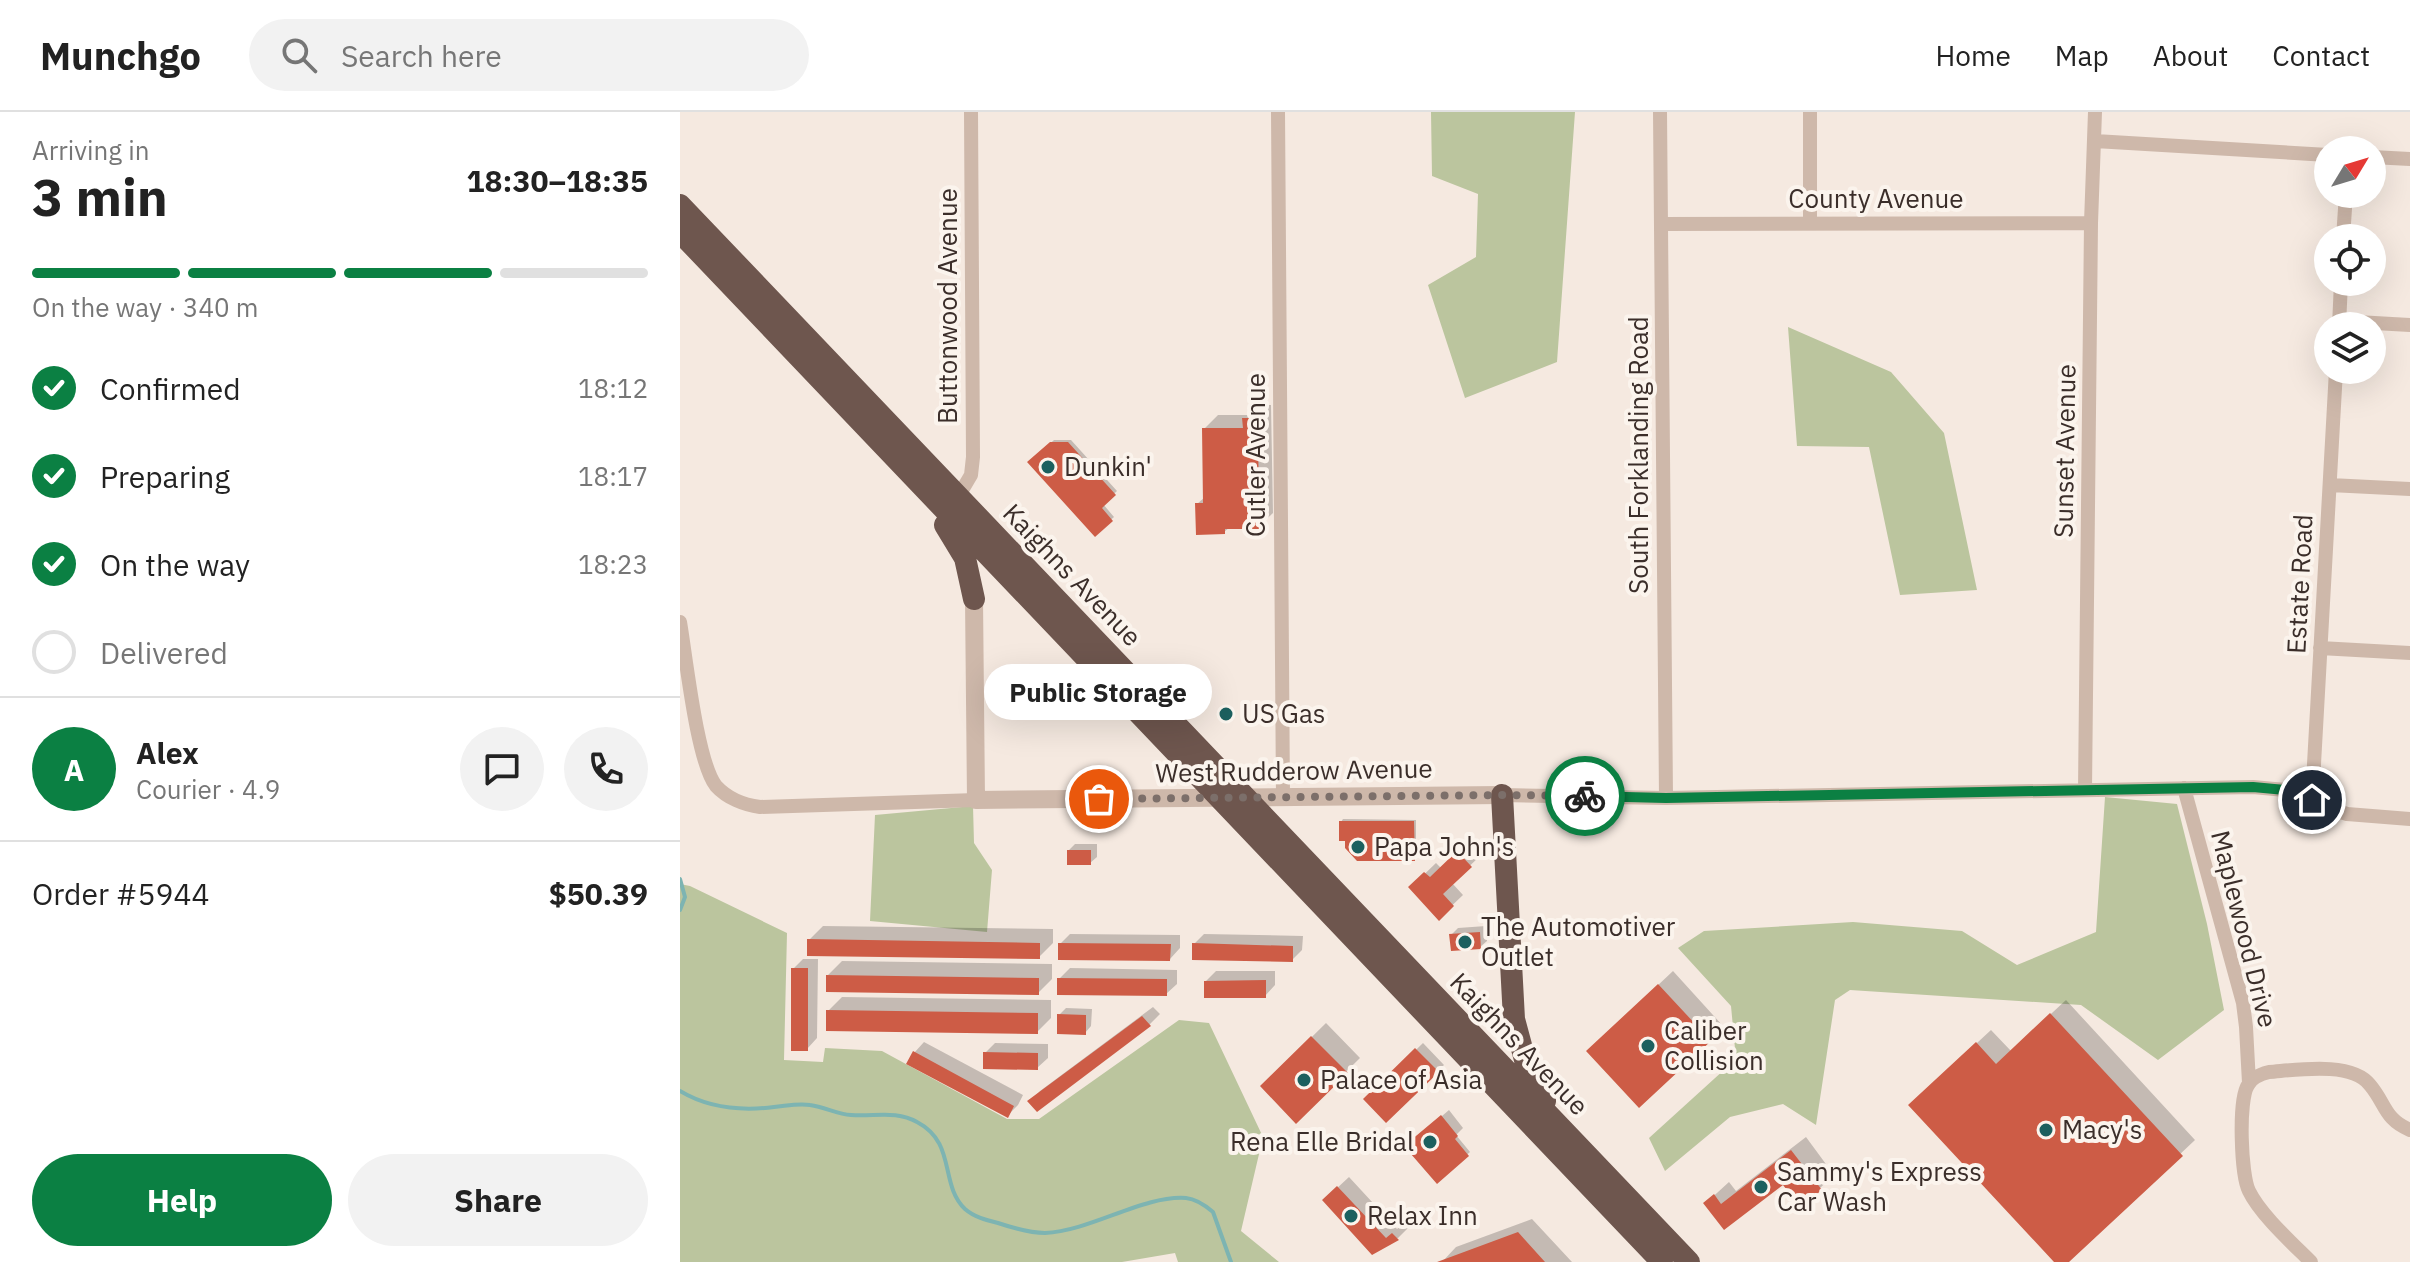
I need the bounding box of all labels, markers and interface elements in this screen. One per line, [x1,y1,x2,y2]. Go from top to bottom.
search box [249,19,809,91]
text: Munchgo [40,31,201,80]
icon: search [277,33,321,77]
text: Search here [341,36,502,75]
text: Home [1935,37,2011,74]
text: Map [2055,37,2109,74]
text: About [2153,37,2228,74]
text: Contact [2272,37,2370,74]
text: Arriving in [32,133,149,167]
north arrow [2314,136,2386,208]
map controls [2314,136,2386,384]
text: 18:30–18:35 [467,161,648,200]
text: 3 min [32,163,168,230]
street label: County Avenue [1788,181,1964,215]
street label: Buttonwood Avenue [930,188,964,424]
button: locate [2314,224,2386,296]
text: On the way · 340 m [32,290,258,324]
button: layers [2314,312,2386,384]
street label: South Forklanding Road [1621,316,1655,594]
street label: Sunset Avenue [2045,364,2083,538]
icon: check [32,366,76,410]
text: Confirmed [100,369,241,408]
text: 18:12 [578,371,648,405]
street label: Cutler Avenue [1238,373,1272,537]
place label: Dunkin' [1064,449,1152,483]
icon: check [32,454,76,498]
text: Preparing [100,457,230,496]
marker: Dunkin' [1039,458,1057,476]
text: 18:17 [578,459,648,493]
street label: Kaighns Avenue [996,496,1149,653]
street label: Estate Road [2278,513,2320,655]
icon: check [32,542,76,586]
text: On the way [100,545,250,584]
text: 18:23 [578,547,648,581]
text: Delivered [100,633,228,672]
callout: Public Storage [985,663,1213,719]
text: Public Storage [1009,675,1187,709]
place label: US Gas [1242,696,1326,730]
marker: US Gas [1217,705,1235,723]
button: chat [460,727,544,811]
button: phone [564,727,648,811]
text: Alex [136,733,199,772]
text: A [64,750,84,789]
street label: West Rudderow Avenue [1155,751,1433,789]
courier [1545,756,1625,836]
pin [1065,765,1133,833]
pin [2278,766,2346,834]
text: Courier · 4.9 [136,772,280,806]
icon: bike [1563,774,1607,818]
icon: bag [1077,777,1121,821]
icon: home [2290,778,2334,822]
street label: Maplewood Drive [2204,827,2286,1031]
place label: Papa John's [1374,829,1514,863]
marker: Papa John's [1349,838,1367,856]
text: Order #5944 [32,874,209,913]
text: $50.39 [549,874,648,913]
place label: The Automotiver Outlet [1481,909,1676,973]
marker: The Automotiver Outlet [1456,933,1474,951]
street label: Kaighns Avenue [1443,965,1596,1122]
place label: Caliber Collision [1664,1013,1764,1077]
marker: Caliber Collision [1639,1037,1657,1055]
place label: Palace of Asia [1320,1062,1482,1096]
marker: Palace of Asia [1295,1071,1313,1089]
place label: Macy's [2062,1112,2143,1146]
marker: Macy's [2037,1121,2055,1139]
place label: Rena Elle Bridal [1230,1124,1414,1158]
marker: Rena Elle Bridal [1421,1133,1439,1151]
button: Help [32,1154,332,1246]
button: Share [348,1154,648,1246]
place label: Sammy's Express Car Wash [1777,1154,1982,1218]
marker: Sammy's Express Car Wash [1752,1178,1770,1196]
place label: Relax Inn [1367,1198,1478,1232]
marker: Relax Inn [1342,1207,1360,1225]

